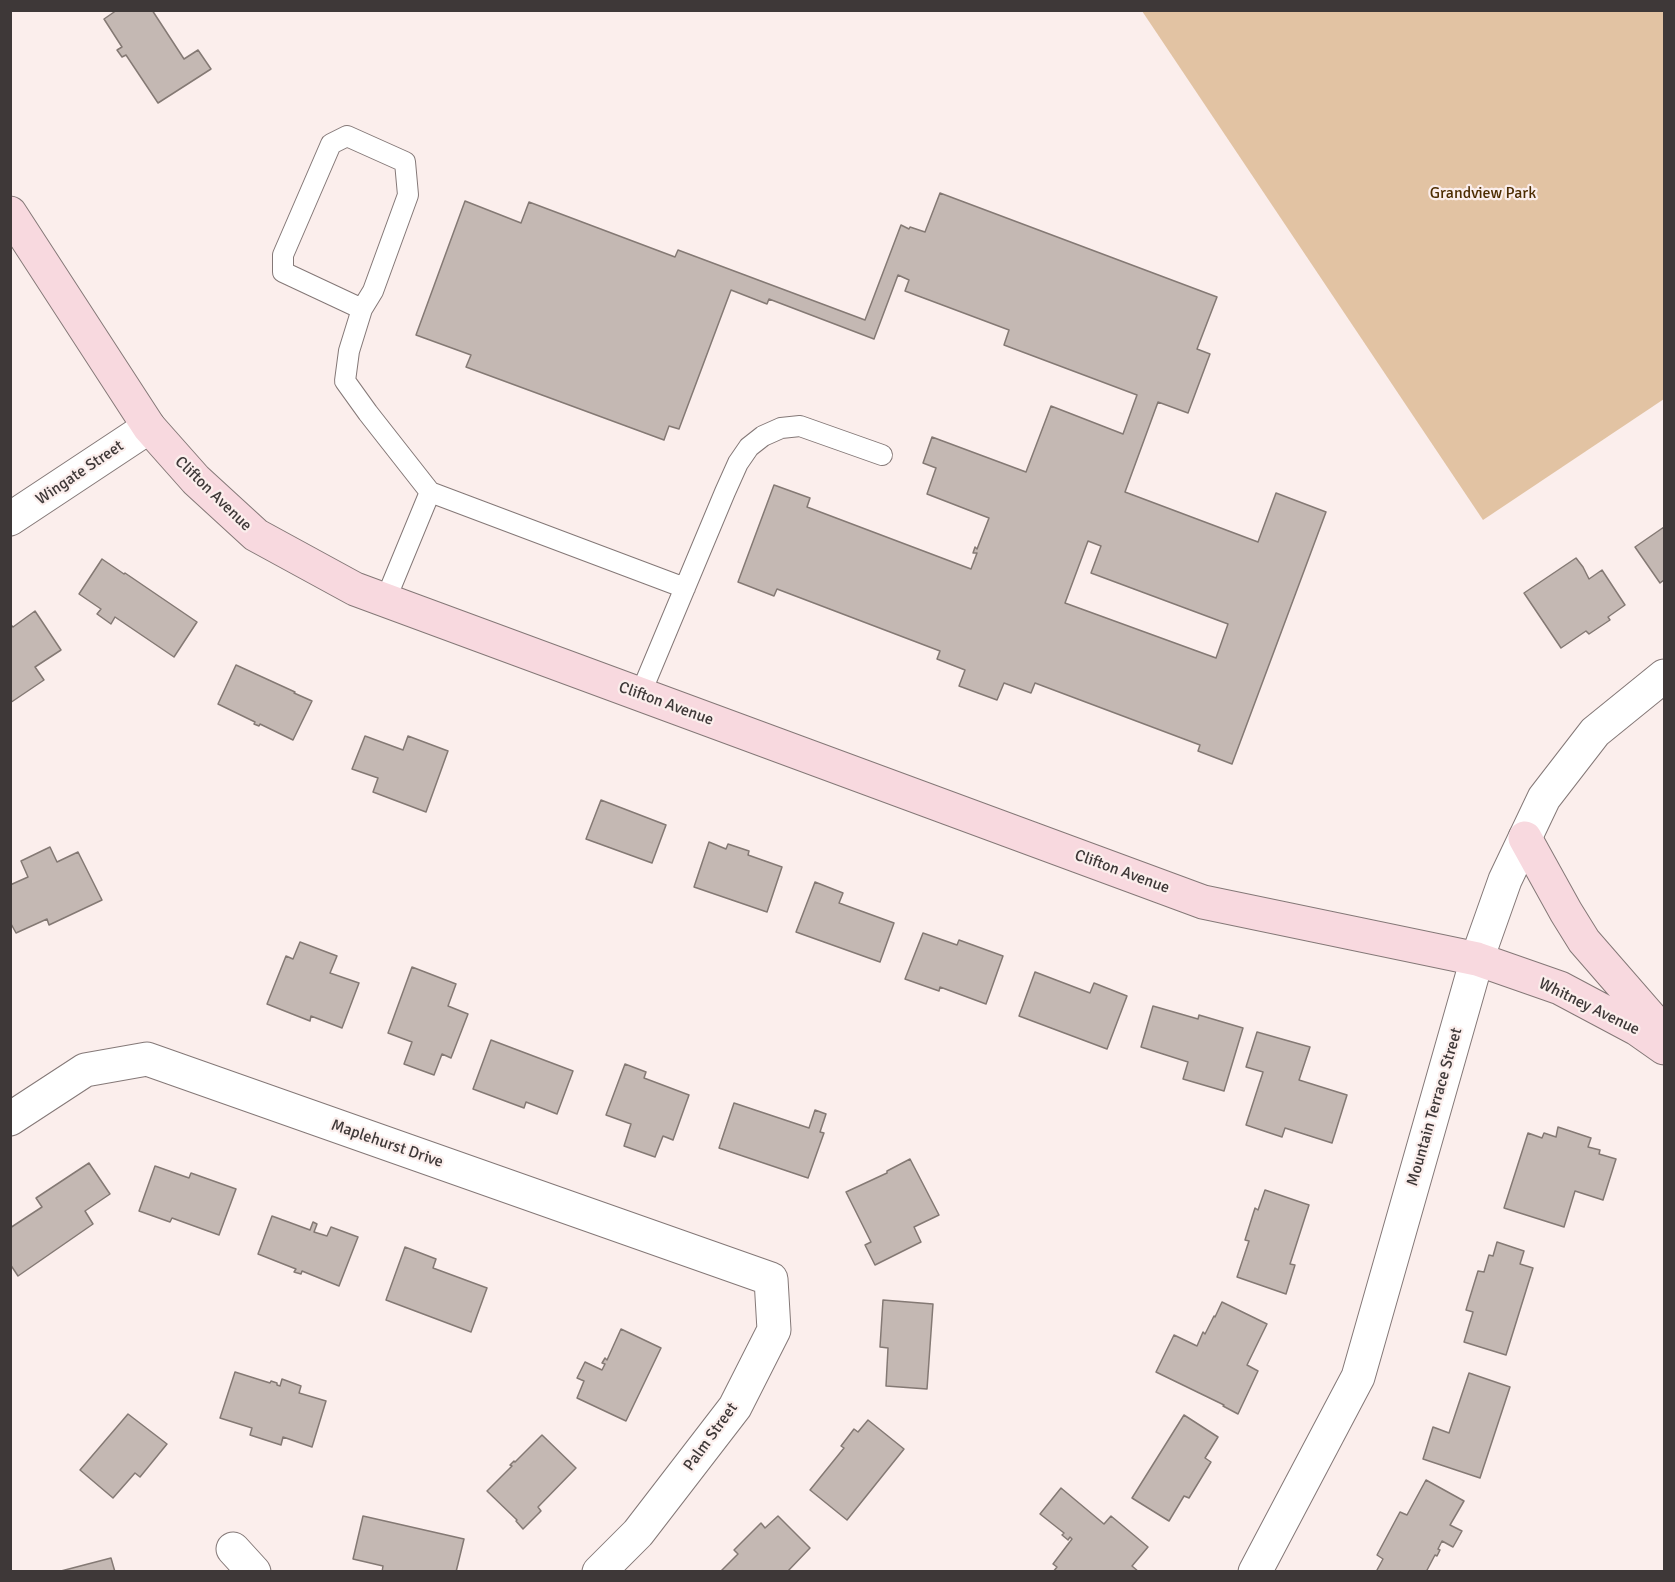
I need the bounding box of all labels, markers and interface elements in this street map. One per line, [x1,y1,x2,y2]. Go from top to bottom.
park label: Grandview Park [1430,184,1536,204]
street label: Wingate Street [32,437,128,509]
street label: Clifton Avenue [171,453,255,535]
street label: Clifton Avenue [616,678,716,730]
street label: Clifton Avenue [1072,846,1172,898]
street label: Whitney Avenue [1535,974,1643,1040]
street label: Mountain Terrace Street [1403,1026,1467,1188]
street label: Maplehurst Drive [328,1116,446,1172]
street label: Palm Street [680,1399,742,1475]

